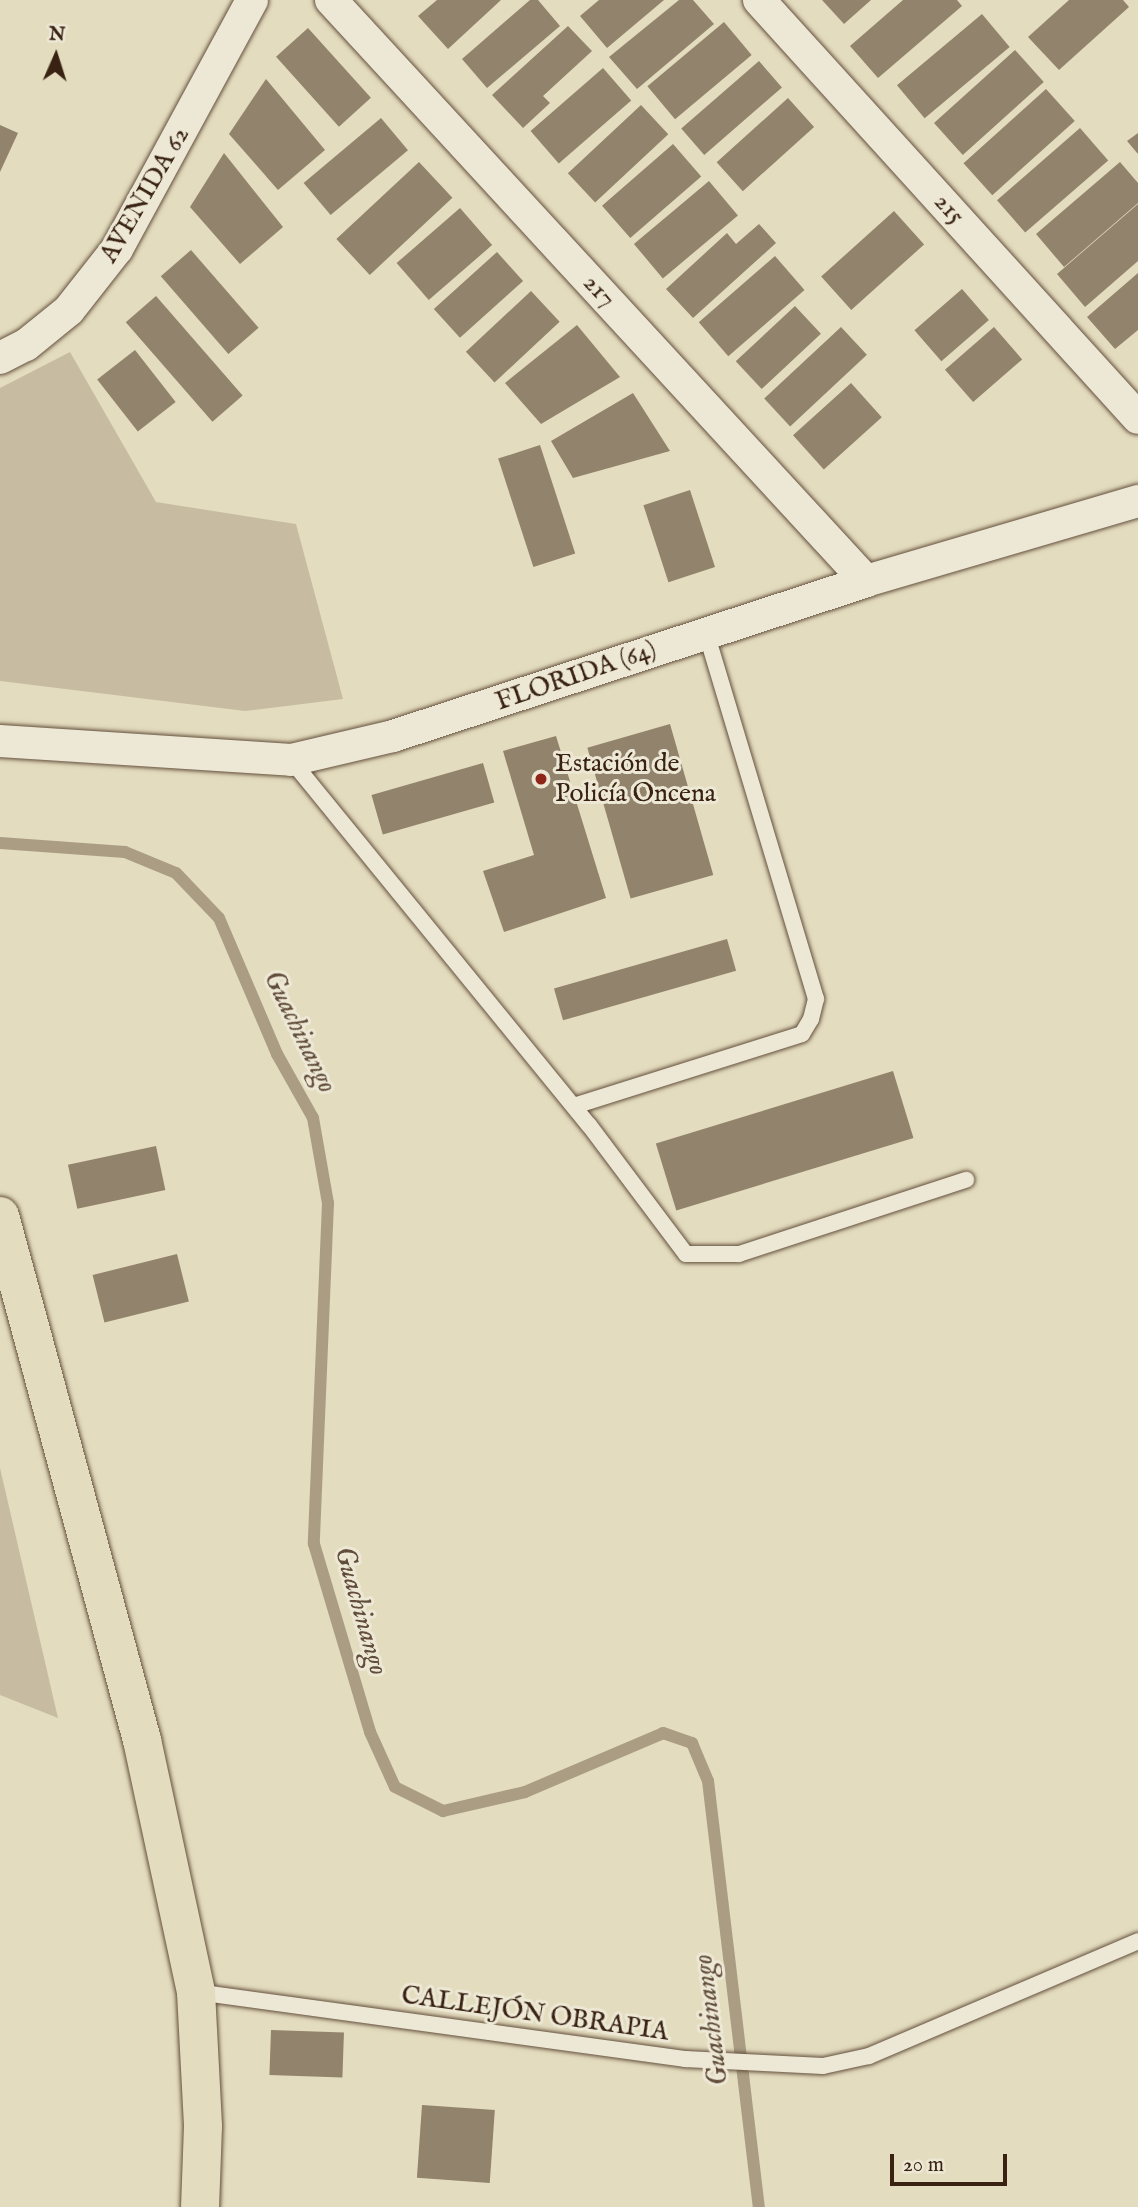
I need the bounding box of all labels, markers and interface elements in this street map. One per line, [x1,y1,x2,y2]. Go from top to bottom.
north arrow [21,21,91,91]
text: N [48,23,66,47]
street label: AVENIDA 62 [94,121,196,269]
street label: 215 [927,187,971,231]
street label: 217 [576,268,622,314]
street label: FLORIDA (64) [492,634,660,718]
place label: Estación de Policía Oncena [555,748,716,810]
marker: Estación de Policía Oncena [533,771,549,787]
water label: Guachinango [255,965,343,1099]
water label: Guachinango [326,1543,394,1679]
water label: Guachinango [687,1952,737,2088]
street label: CALLEJÓN OBRAPIA [399,1980,671,2048]
scale bar [893,2140,1010,2184]
text: 20 m [903,2152,944,2179]

